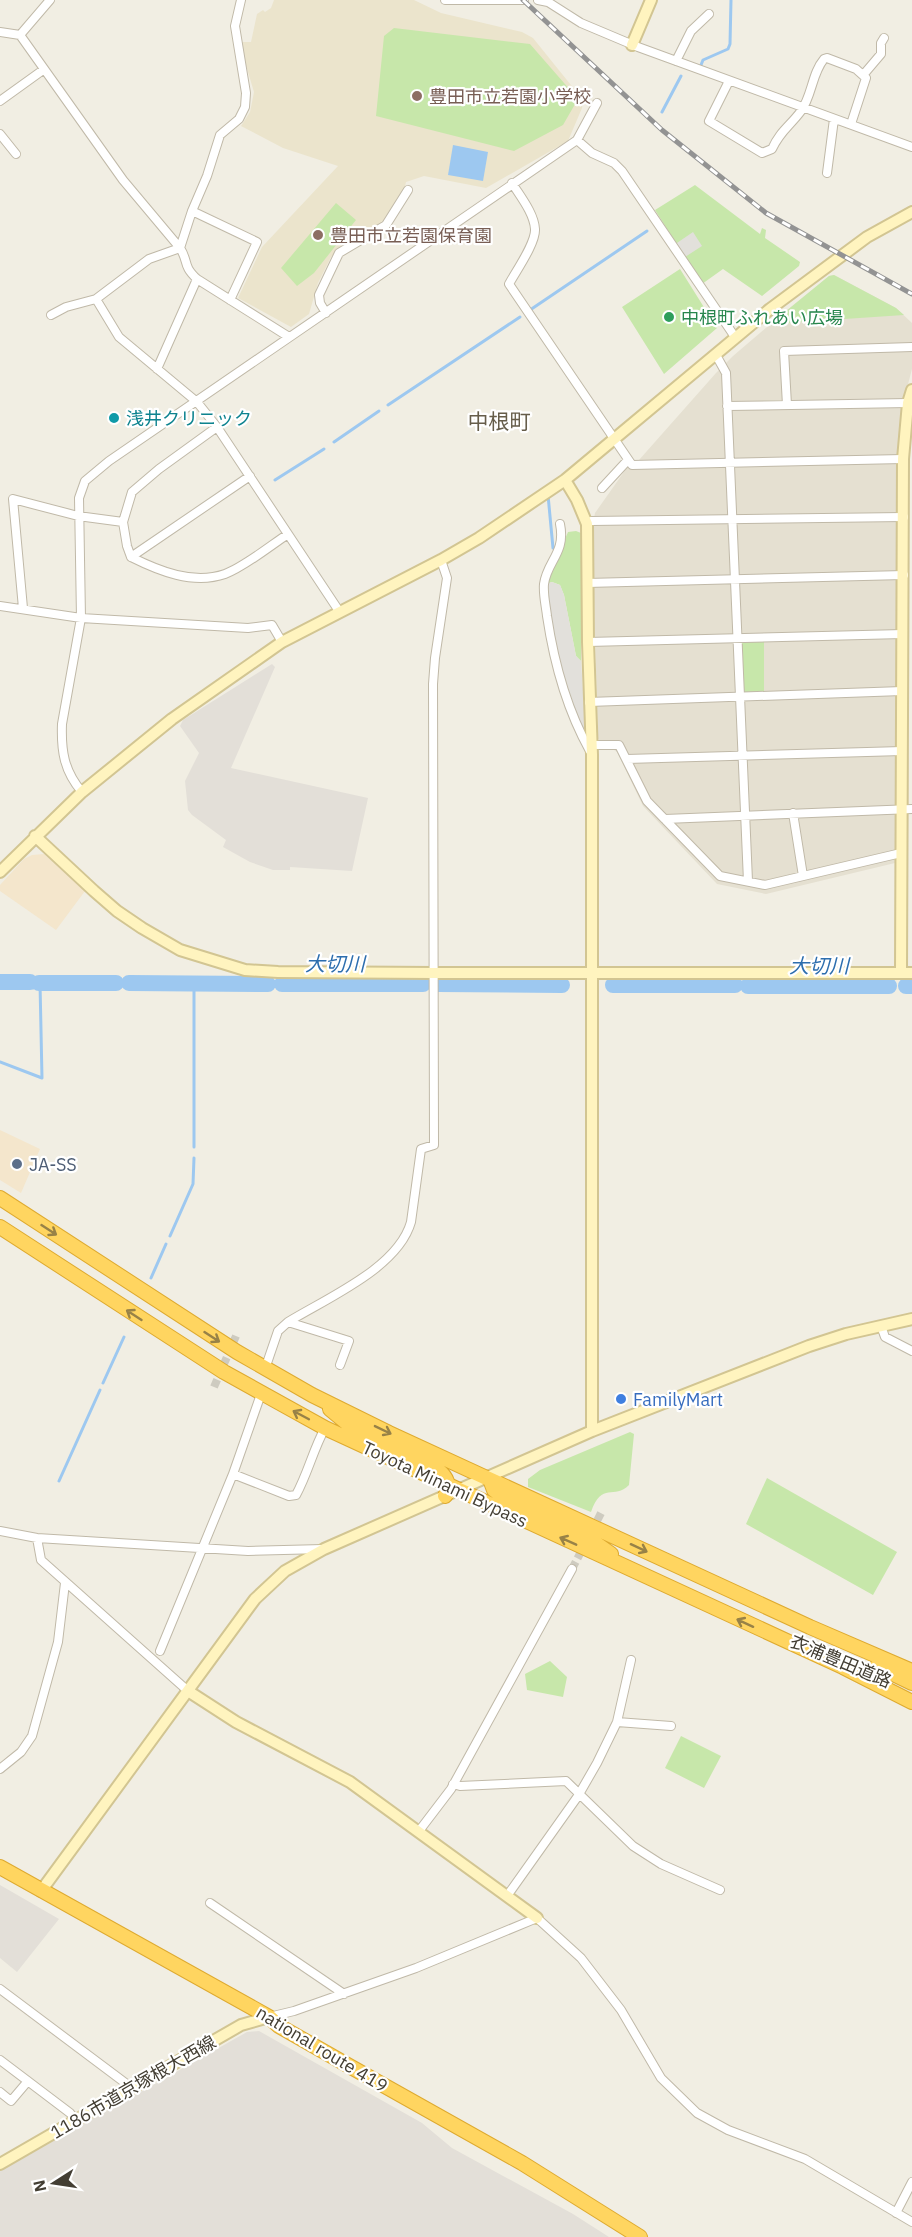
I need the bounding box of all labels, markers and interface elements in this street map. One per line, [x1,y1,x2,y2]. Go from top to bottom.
place label: 豊田市立若園小学校 [429,85,591,108]
marker: 豊田市立若園小学校 [410,89,424,103]
place label: 豊田市立若園保育園 [330,224,492,247]
marker: 豊田市立若園保育園 [311,228,325,242]
place label: 中根町ふれあい広場 [681,306,843,329]
marker: 中根町ふれあい広場 [662,310,676,324]
place label: 浅井クリニック [126,407,252,430]
district label: 中根町 [468,407,531,435]
marker: 浅井クリニック [107,411,121,425]
water label: 大切川 [305,950,367,977]
water label: 大切川 [789,952,851,979]
place label: JA-SS [29,1153,77,1176]
marker: JA-SS [10,1157,24,1171]
one-way arrow [40,1224,57,1236]
one-way arrow [126,1309,142,1321]
one-way arrow [203,1331,220,1343]
place label: FamilyMart [633,1388,723,1411]
marker: FamilyMart [614,1392,628,1406]
one-way arrow [293,1409,310,1421]
one-way arrow [374,1425,392,1437]
street label: Toyota Minami Bypass [359,1436,531,1532]
one-way arrow [559,1535,577,1546]
one-way arrow [630,1543,648,1555]
one-way arrow [737,1616,755,1628]
street label: 衣浦豊田道路 [787,1629,895,1693]
street label: national route 419 [252,2001,392,2097]
street label: 1186市道京塚根大西線 [46,2030,220,2144]
north arrow [24,2153,84,2213]
text: N [28,2178,50,2194]

